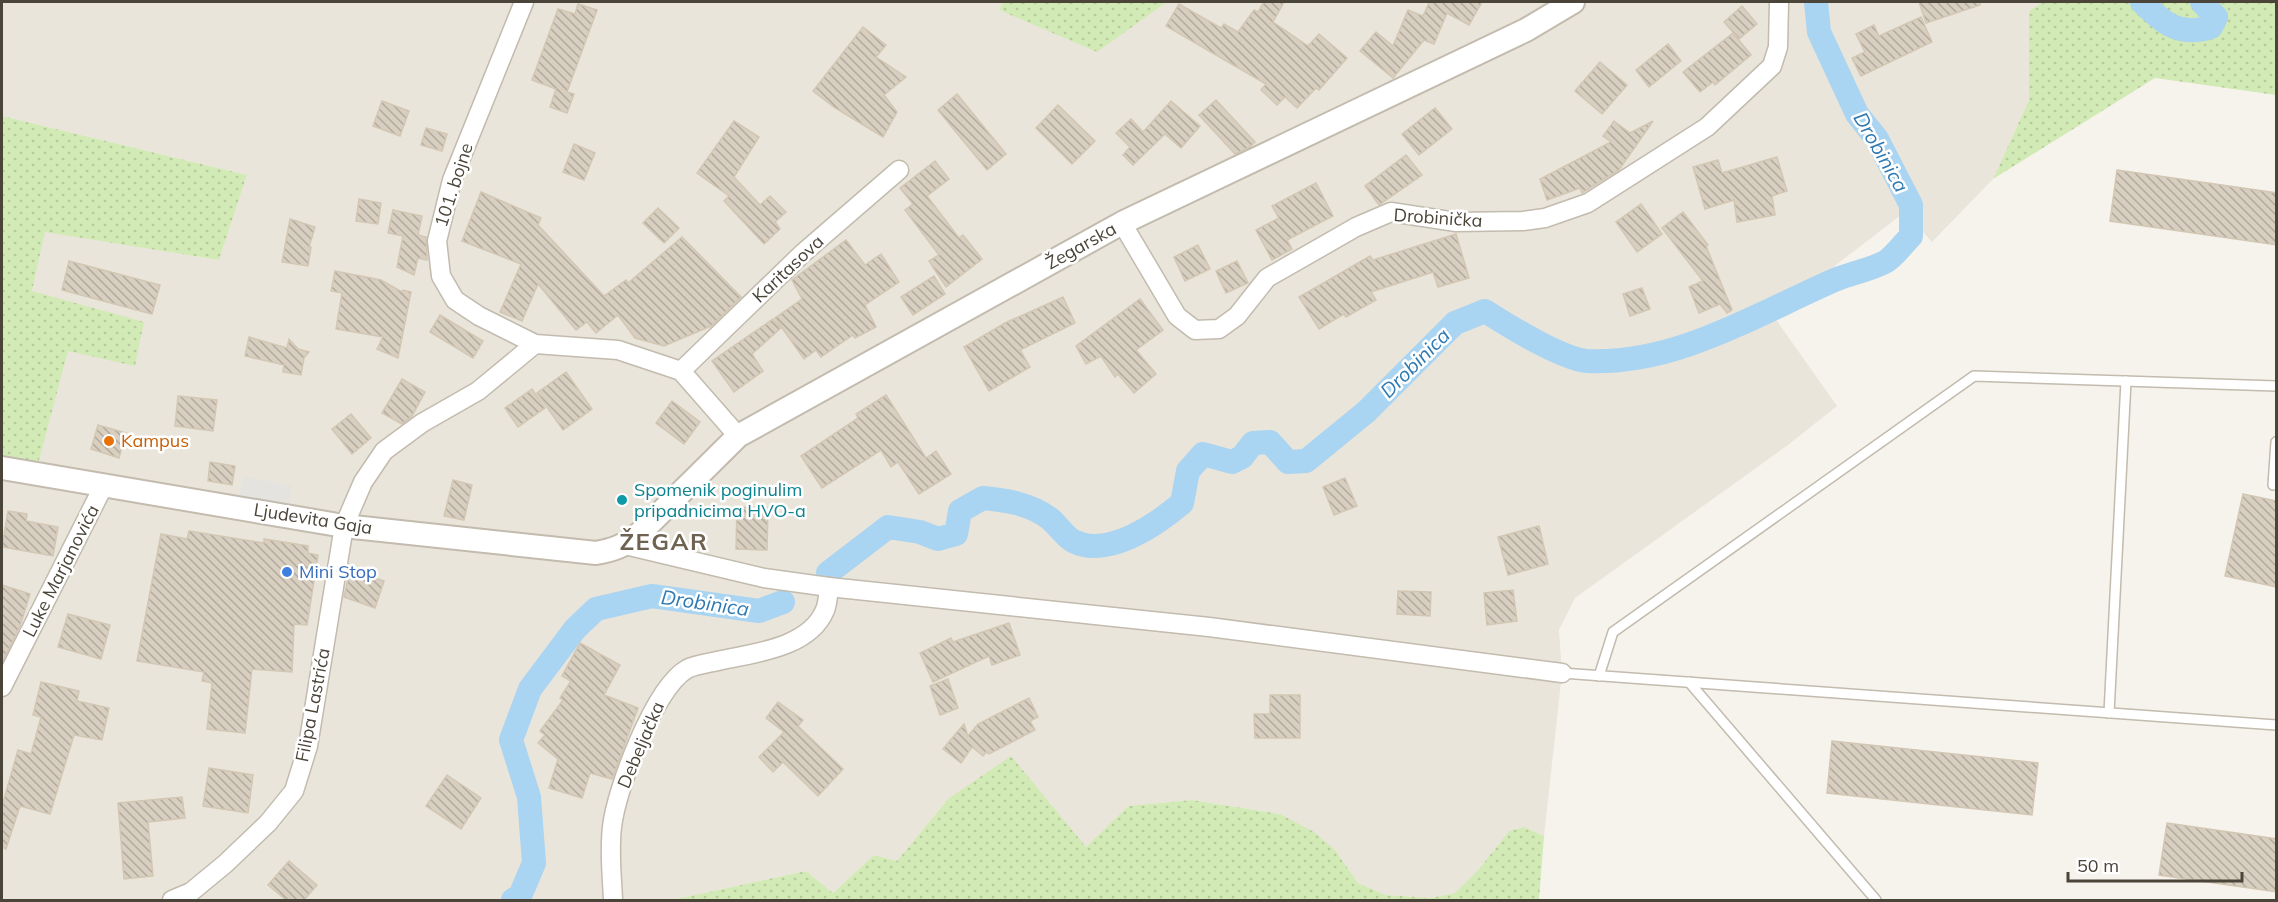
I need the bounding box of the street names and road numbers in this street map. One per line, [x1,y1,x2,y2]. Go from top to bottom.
street label: 101. bojne [429,140,478,230]
street label: Drobinička [1393,203,1483,232]
street label: Žegarska [1041,217,1120,274]
street label: Karitasova [747,230,828,308]
street label: Ljudevita Gaja [252,498,374,539]
street label: Luke Marjanovića [17,501,104,641]
street label: Filipa Lastrića [290,646,335,764]
street label: Debeljačka [612,698,669,792]

